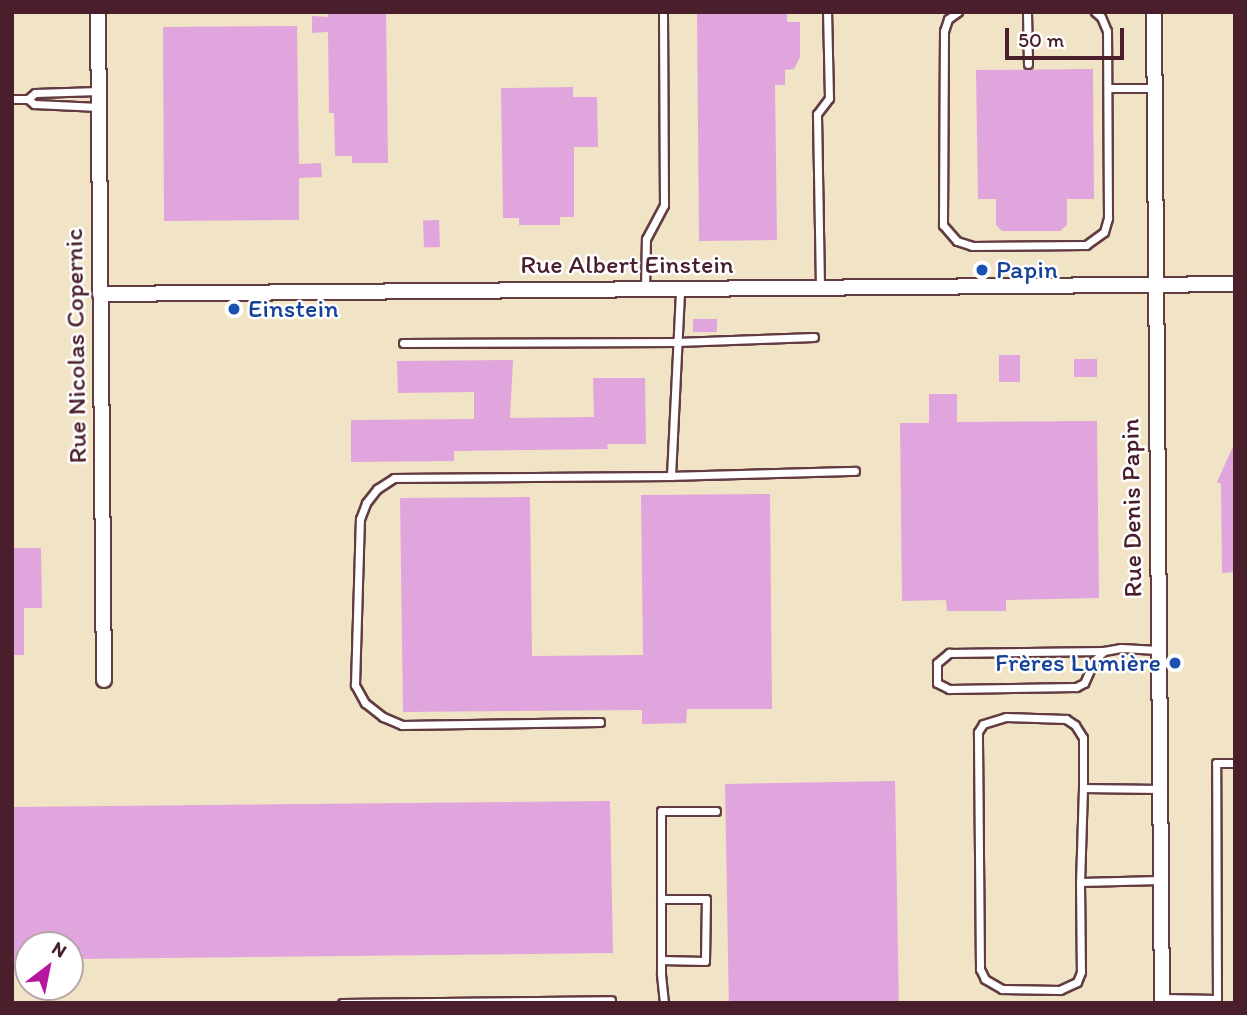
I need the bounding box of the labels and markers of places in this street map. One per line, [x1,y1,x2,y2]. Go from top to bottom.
place label: Papin [996,254,1058,286]
marker: Papin [974,262,990,278]
place label: Einstein [248,293,339,325]
marker: Einstein [226,301,242,317]
place label: Frères Lumière [995,647,1161,679]
marker: Frères Lumière [1167,655,1183,671]

